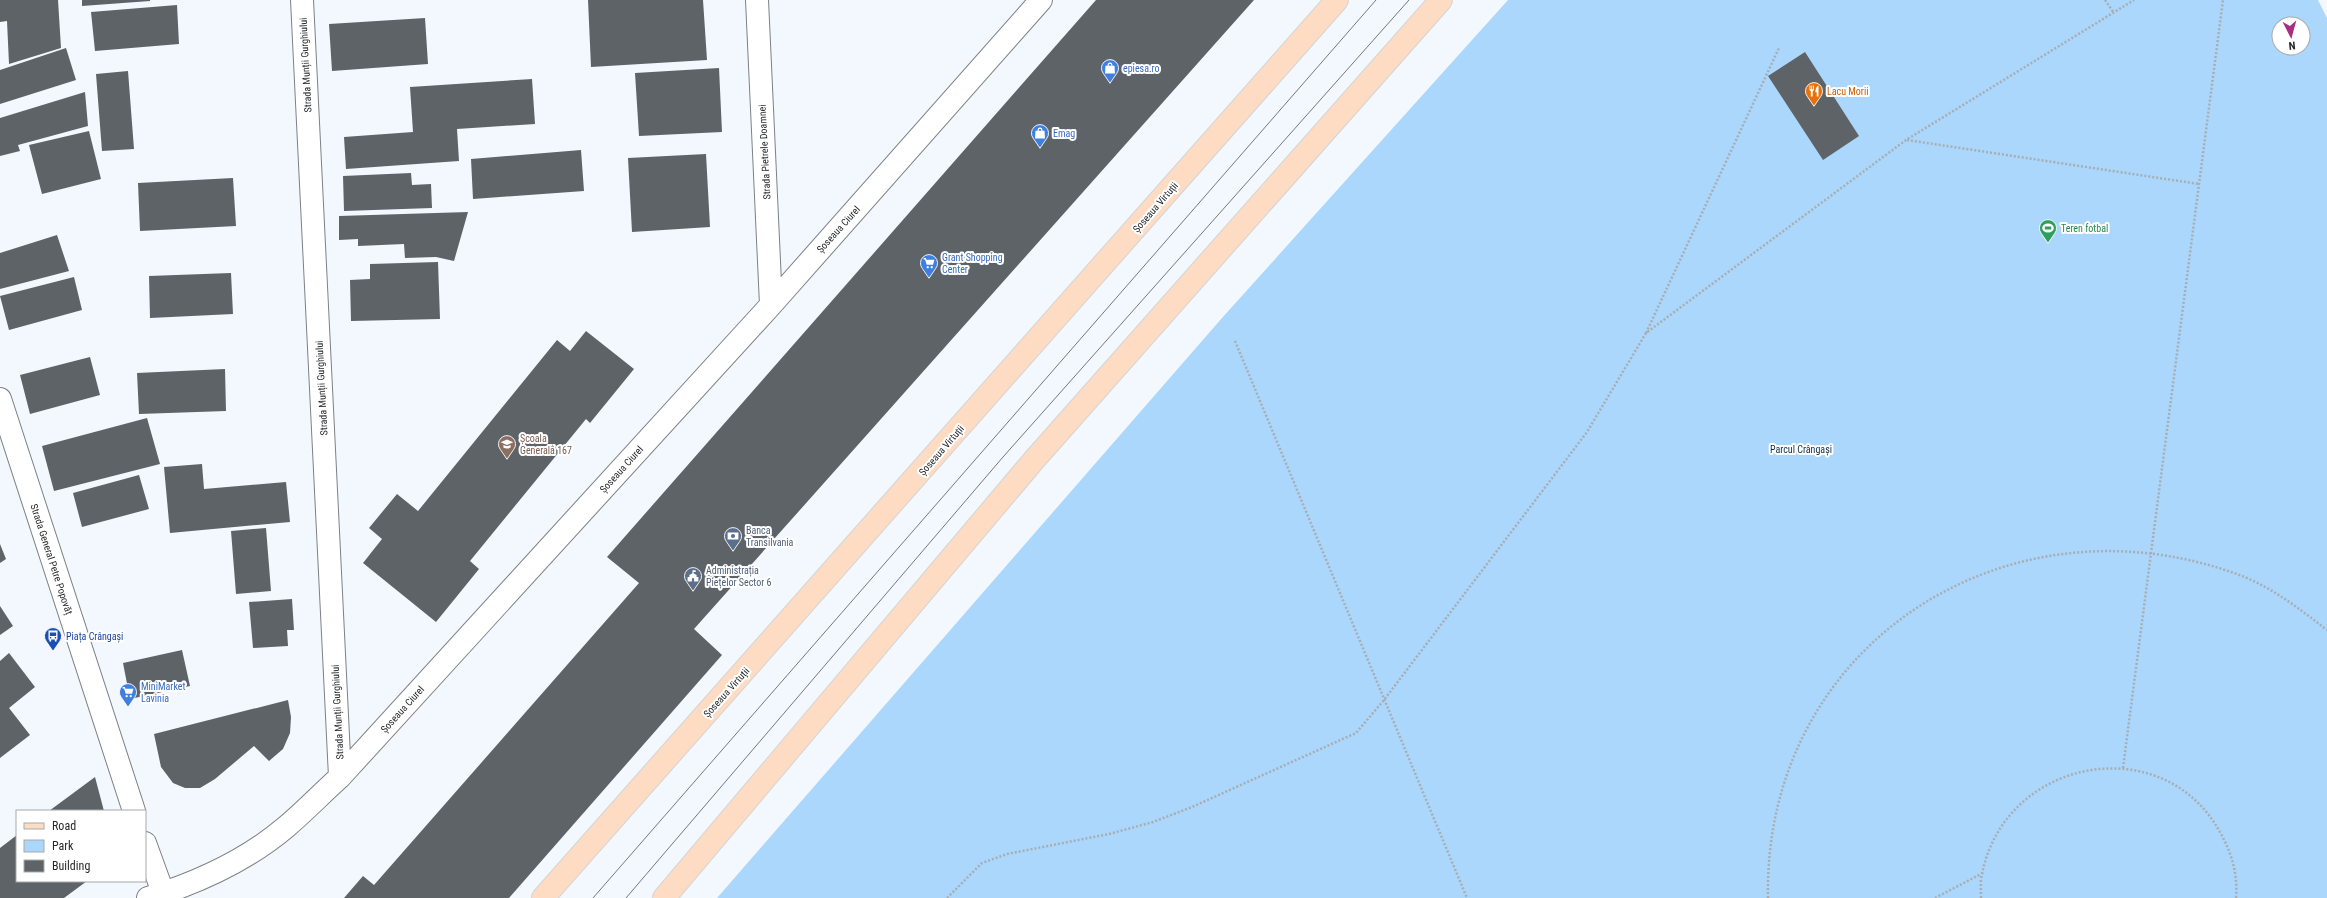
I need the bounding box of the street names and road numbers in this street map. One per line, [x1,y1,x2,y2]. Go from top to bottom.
street label: Strada Munții Gurghiului [298,17,314,113]
street label: Strada Pietrele Doamnei [757,104,772,200]
street label: Șoseaua Virtuții [1131,180,1181,235]
street label: Șoseaua Ciurel [815,204,863,256]
street label: Strada Munții Gurghiului [314,340,330,436]
street label: Șoseaua Virtuții [917,423,967,478]
street label: Șoseaua Ciurel [598,444,646,496]
street label: Strada General Petre Popovăț [27,502,75,616]
street label: Strada Munții Gurghiului [330,664,346,760]
street label: Șoseaua Virtuții [701,665,752,720]
street label: Șoseaua Ciurel [379,684,427,736]

